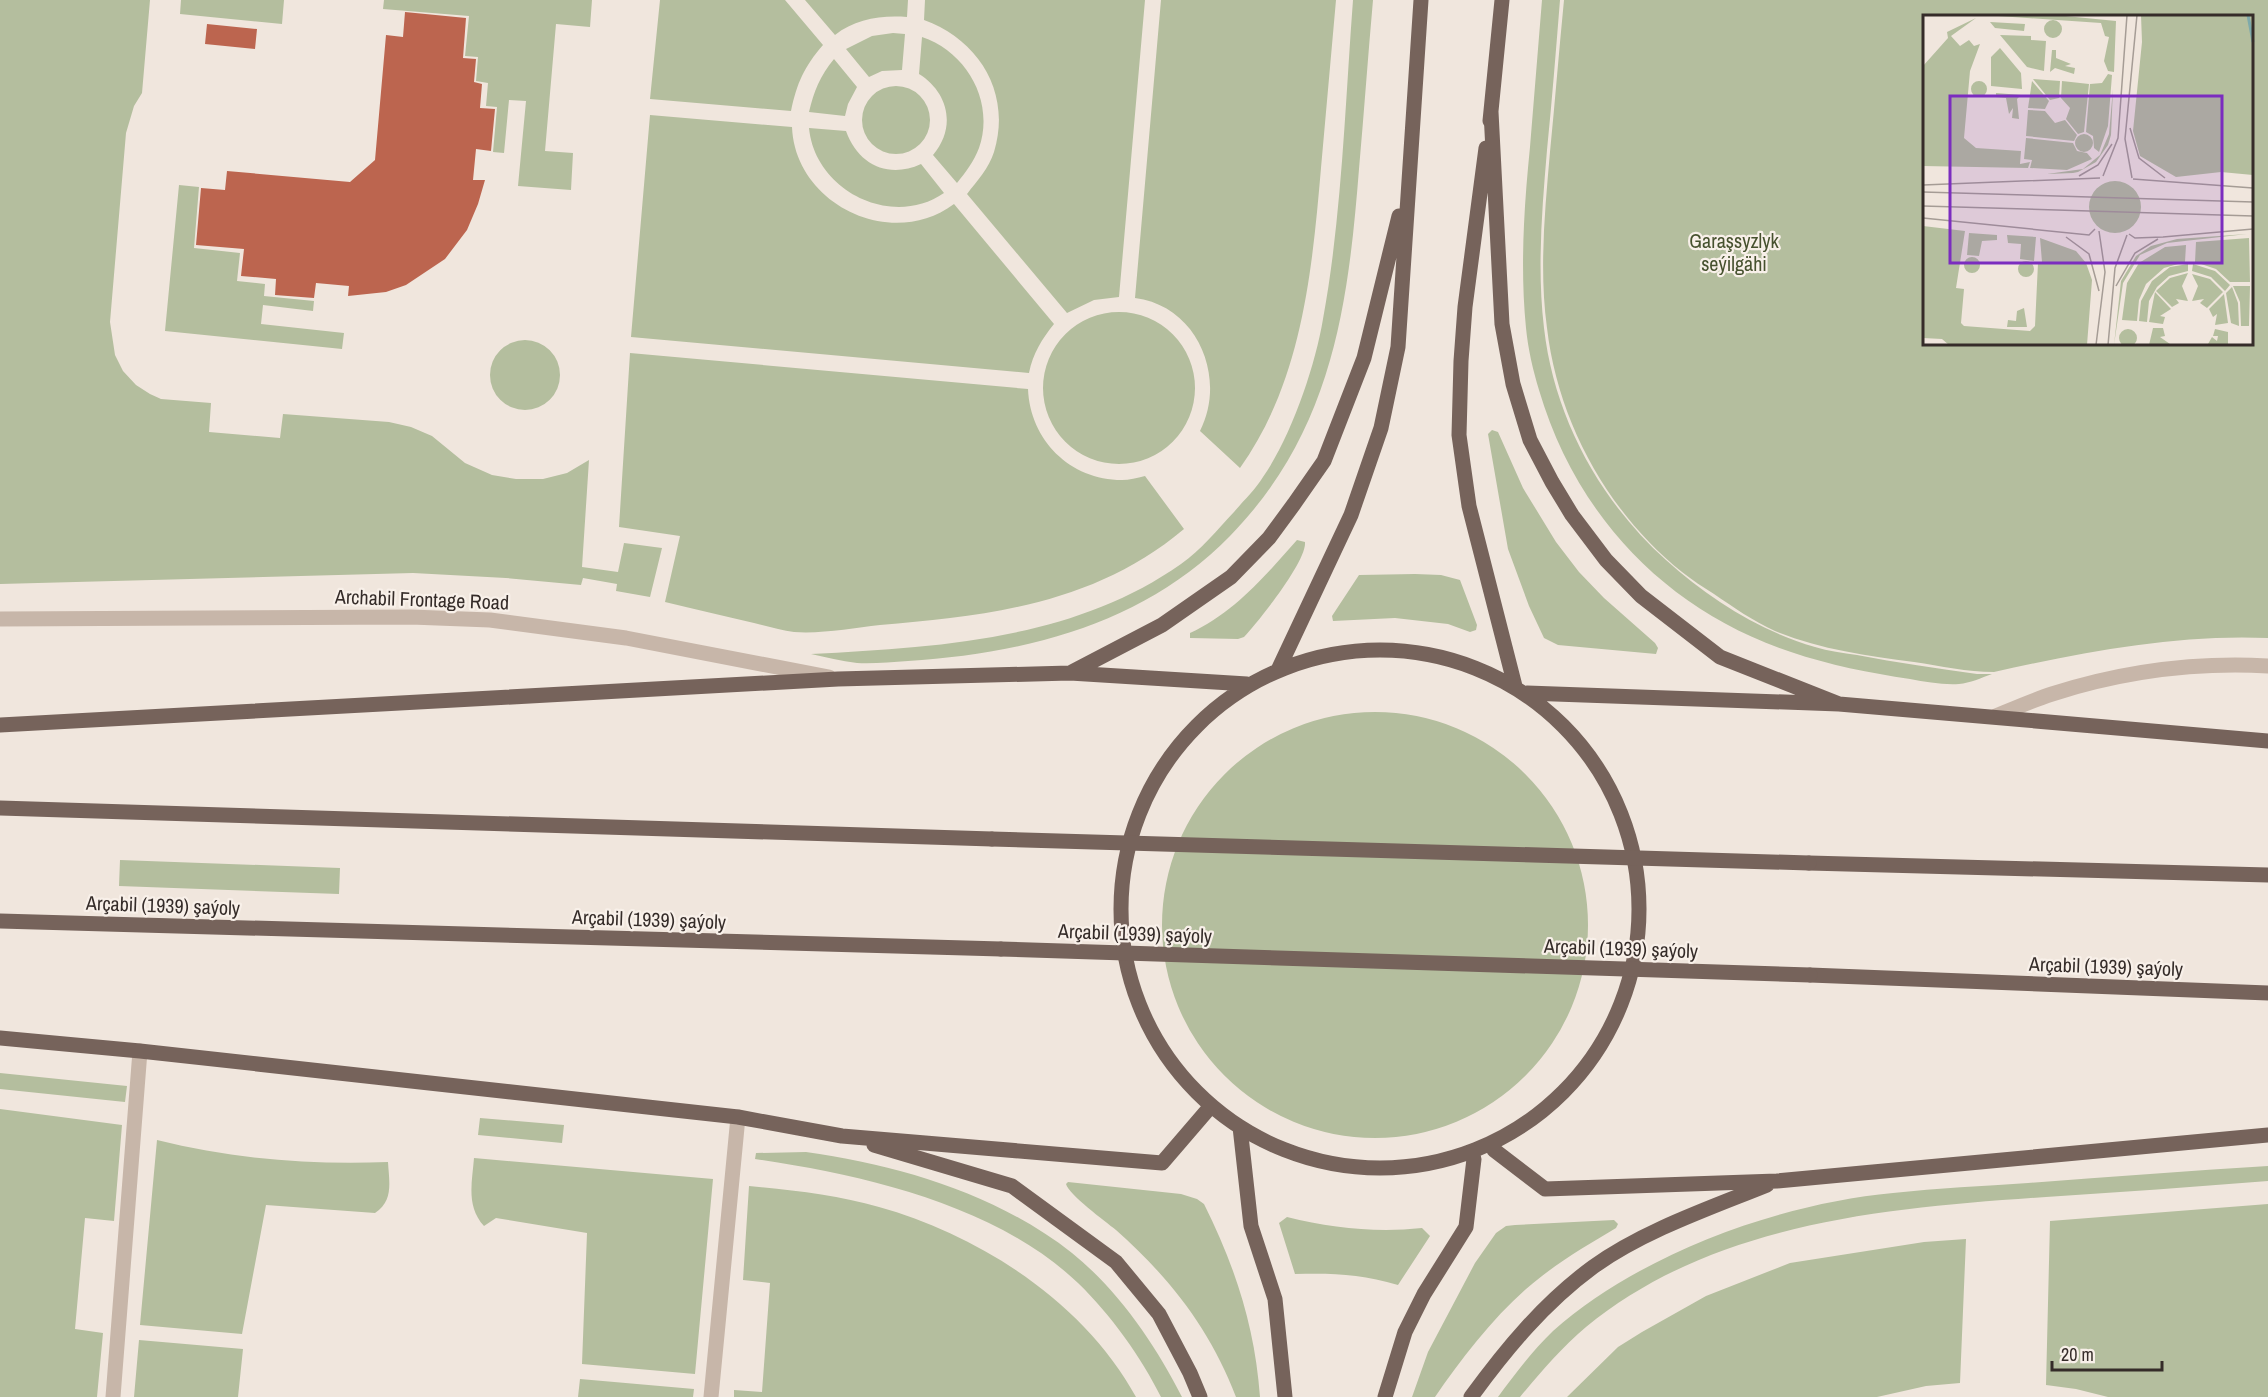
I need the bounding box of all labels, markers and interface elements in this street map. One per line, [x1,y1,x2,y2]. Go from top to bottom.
inset map [1923,15,2253,345]
park label: Garaşsyzlyk seýilgähi [1689,227,1779,277]
street label: Archabil Frontage Road [334,582,509,616]
street label: Arçabil (1939) şaýoly [85,889,241,921]
street label: Arçabil (1939) şaýoly [571,903,727,935]
street label: Arçabil (1939) şaýoly [1057,917,1213,949]
street label: Arçabil (1939) şaýoly [1543,932,1699,964]
street label: Arçabil (1939) şaýoly [2028,950,2184,982]
scale bar [2052,1334,2162,1372]
text: 20 m [2061,1342,2094,1367]

